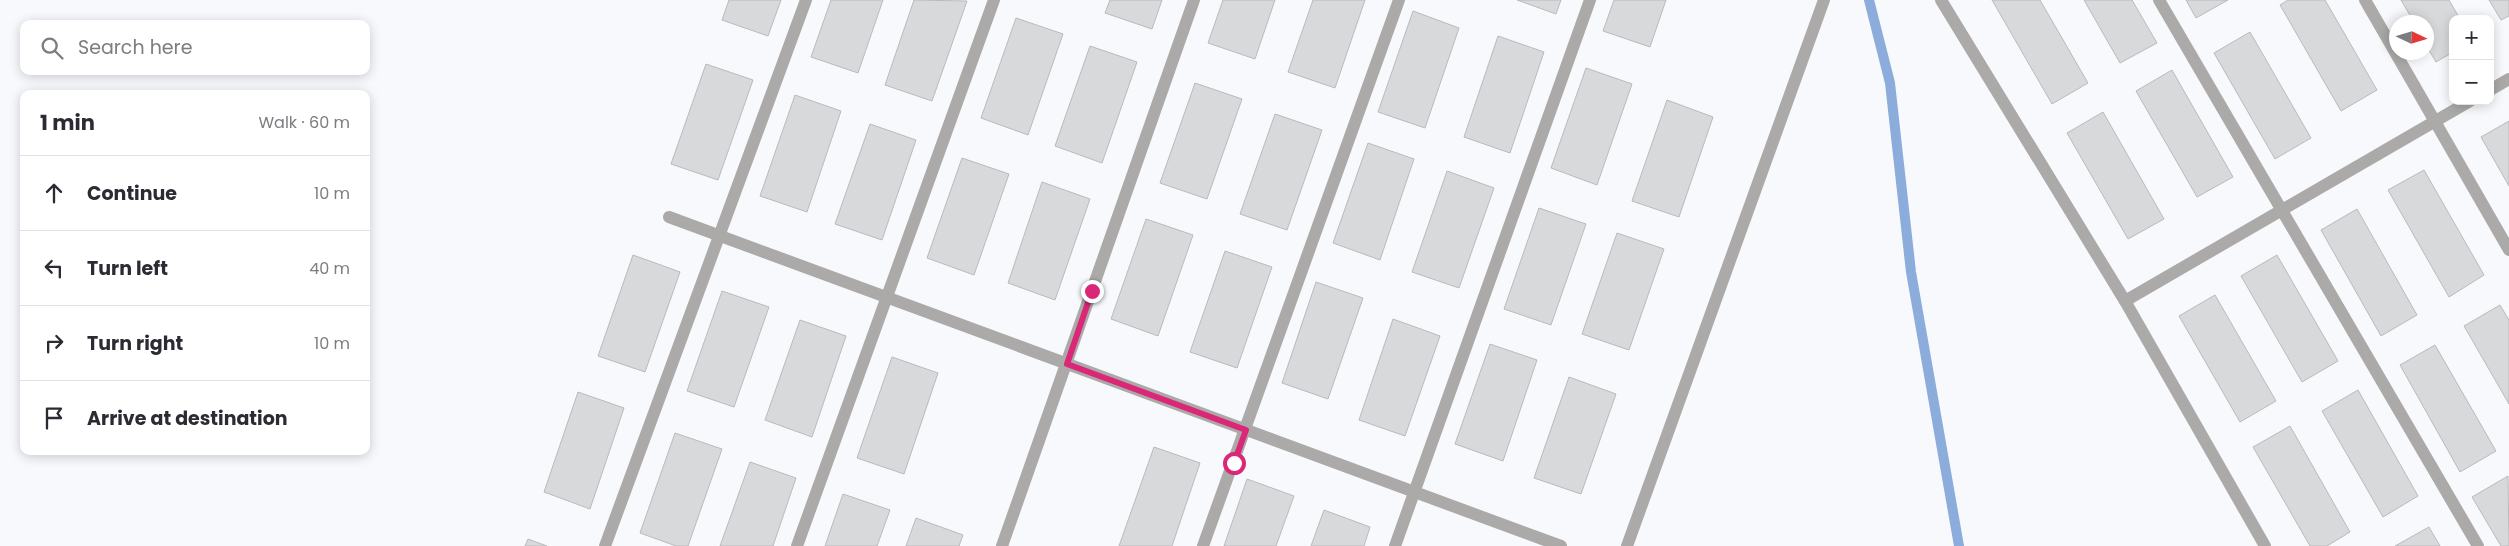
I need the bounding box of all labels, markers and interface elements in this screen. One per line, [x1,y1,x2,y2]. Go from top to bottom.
north arrow [2389,15,2434,60]
map controls [2449,15,2494,105]
button: + [2449,15,2494,60]
search box [20,20,370,75]
icon: search [38,34,66,62]
text: Search here [78,34,192,61]
button: − [2449,60,2494,105]
text: 1 min [40,108,95,137]
text: Walk · 60 m [258,111,350,134]
icon: ahead [40,179,68,207]
text: Continue [87,180,177,207]
text: 10 m [314,182,350,205]
icon: left [40,254,68,282]
text: Turn left [87,255,168,282]
text: 40 m [309,257,350,280]
route end [1081,280,1104,303]
icon: right [40,329,68,357]
text: Turn right [87,330,183,357]
text: 10 m [314,332,350,355]
icon: arrive [40,404,68,432]
text: Arrive at destination [87,405,288,432]
route start [1223,452,1246,475]

